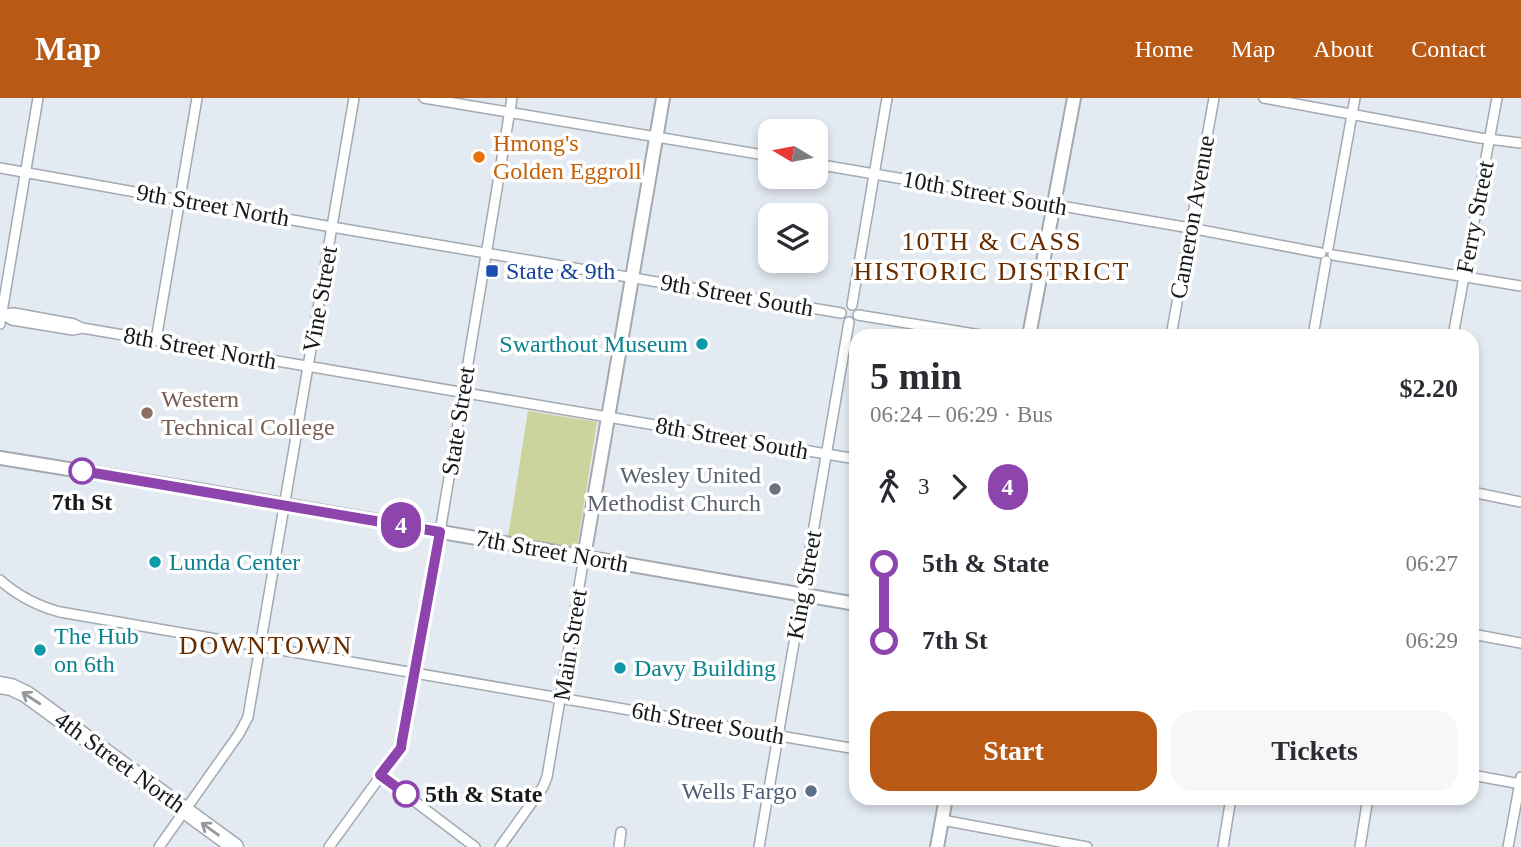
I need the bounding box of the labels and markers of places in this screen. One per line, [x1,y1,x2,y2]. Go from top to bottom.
place label: Hmong's Golden Eggroll [493,130,642,184]
marker: Hmong's Golden Eggroll [471,149,487,165]
place label: State & 9th [506,258,615,284]
marker: State & 9th [484,263,500,279]
place label: Swarthout Museum [499,331,688,357]
marker: Swarthout Museum [694,336,710,352]
place label: Western Technical College [161,386,335,440]
marker: Western Technical College [139,405,155,421]
marker: 7th St [69,458,95,484]
place label: Wesley United Methodist Church [587,462,761,516]
marker: Wesley United Methodist Church [767,481,783,497]
place label: 7th St [52,489,112,515]
place label: Lunda Center [169,549,300,575]
marker: Lunda Center [147,554,163,570]
place label: The Hub on 6th [54,623,139,677]
marker: The Hub on 6th [32,642,48,658]
place label: Davy Building [634,655,776,681]
marker: Davy Building [612,660,628,676]
place label: Wells Fargo [681,778,797,804]
marker: 5th & State [393,781,419,807]
place label: 5th & State [425,781,543,807]
marker: Wells Fargo [803,783,819,799]

